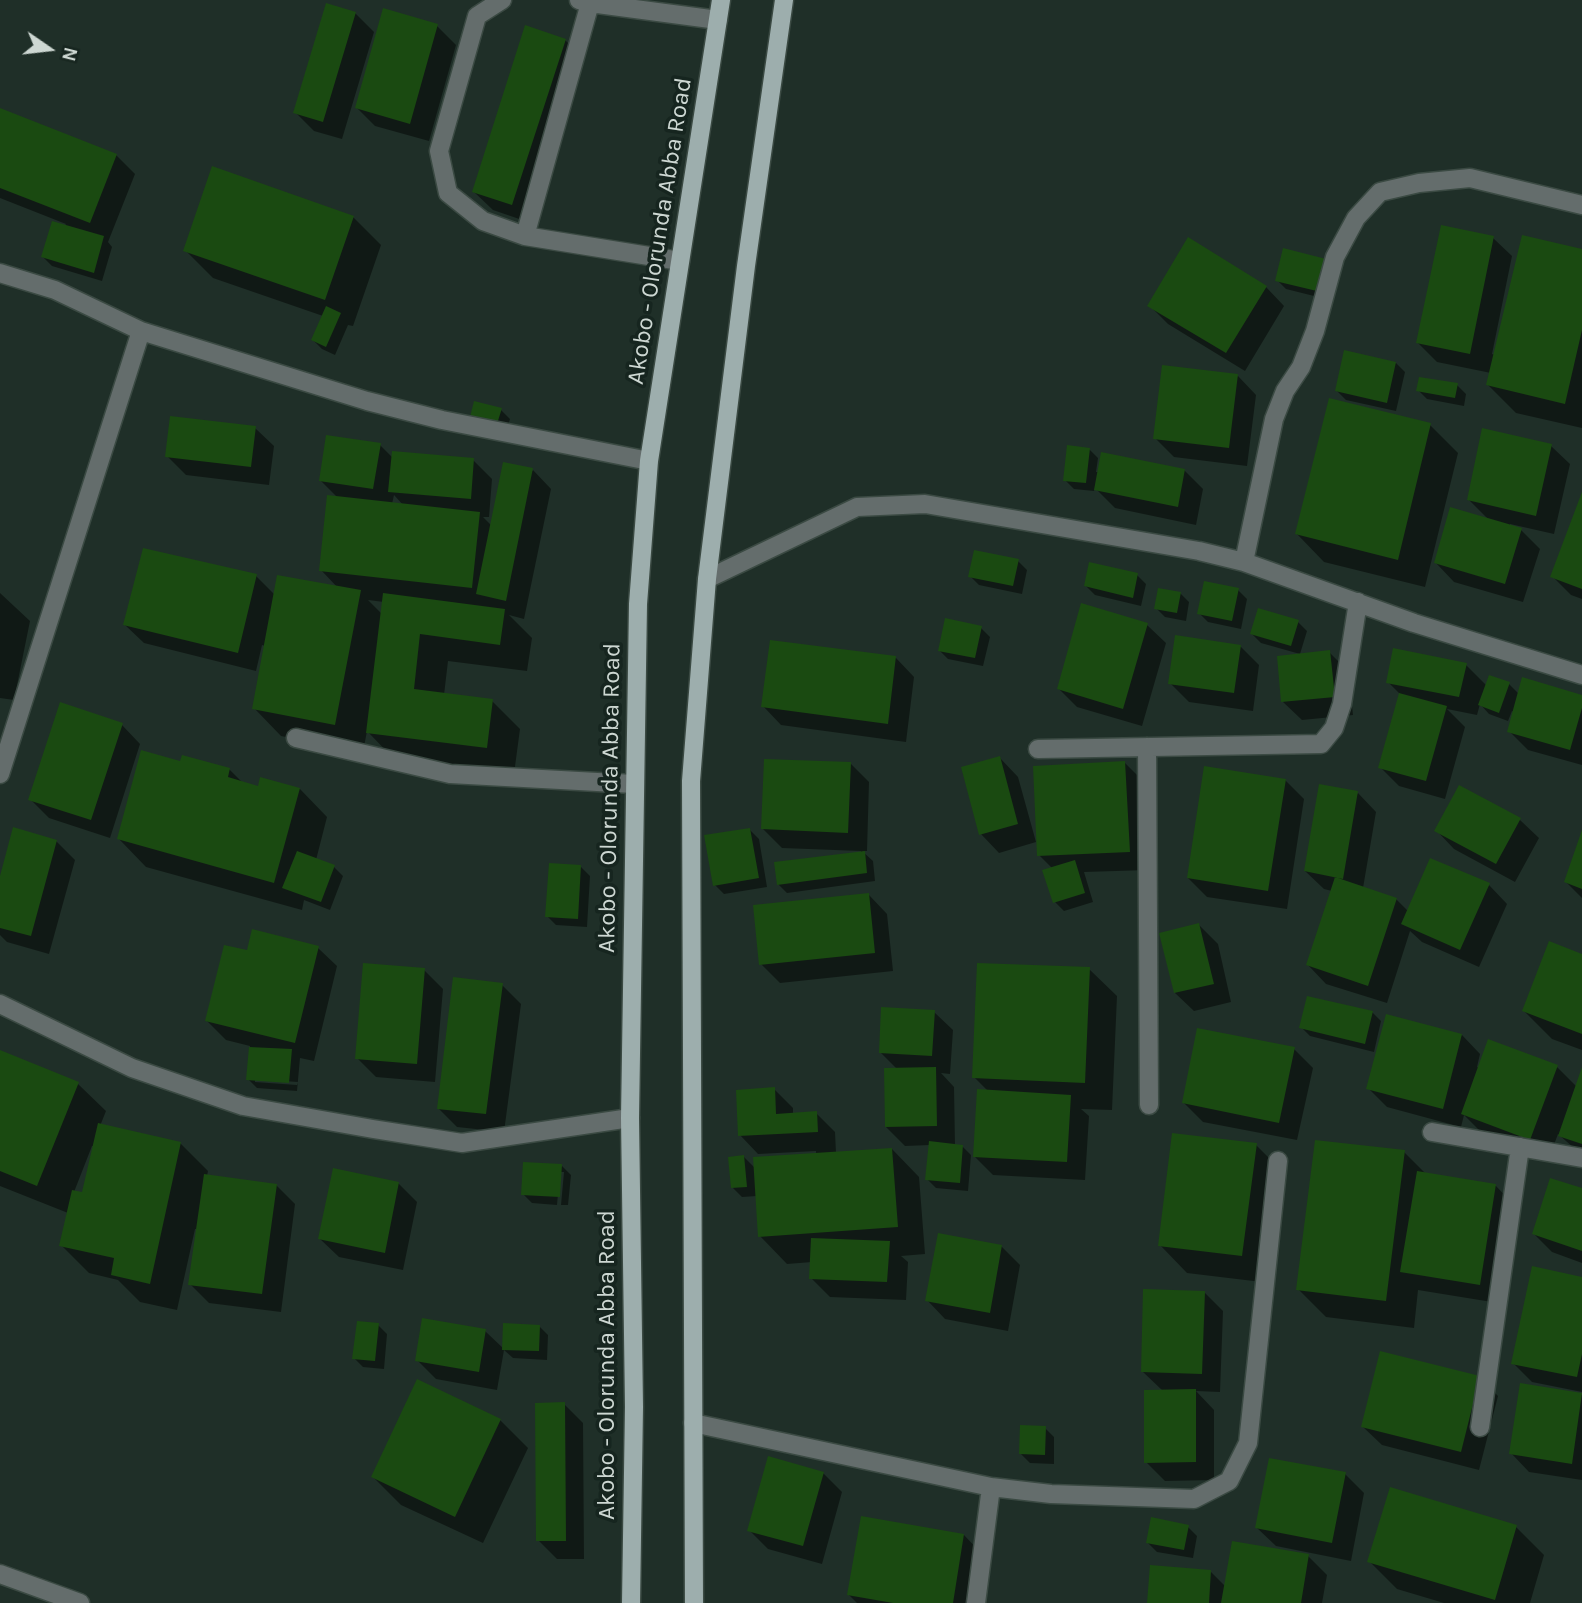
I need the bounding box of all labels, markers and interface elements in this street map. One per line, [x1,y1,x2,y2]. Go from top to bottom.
north arrow [14,14,84,84]
text: N [57,45,82,63]
street label: Akobo - Olorunda Abba Road [622,76,698,386]
street label: Akobo - Olorunda Abba Road [593,643,627,953]
street label: Akobo - Olorunda Abba Road [593,1210,621,1520]

